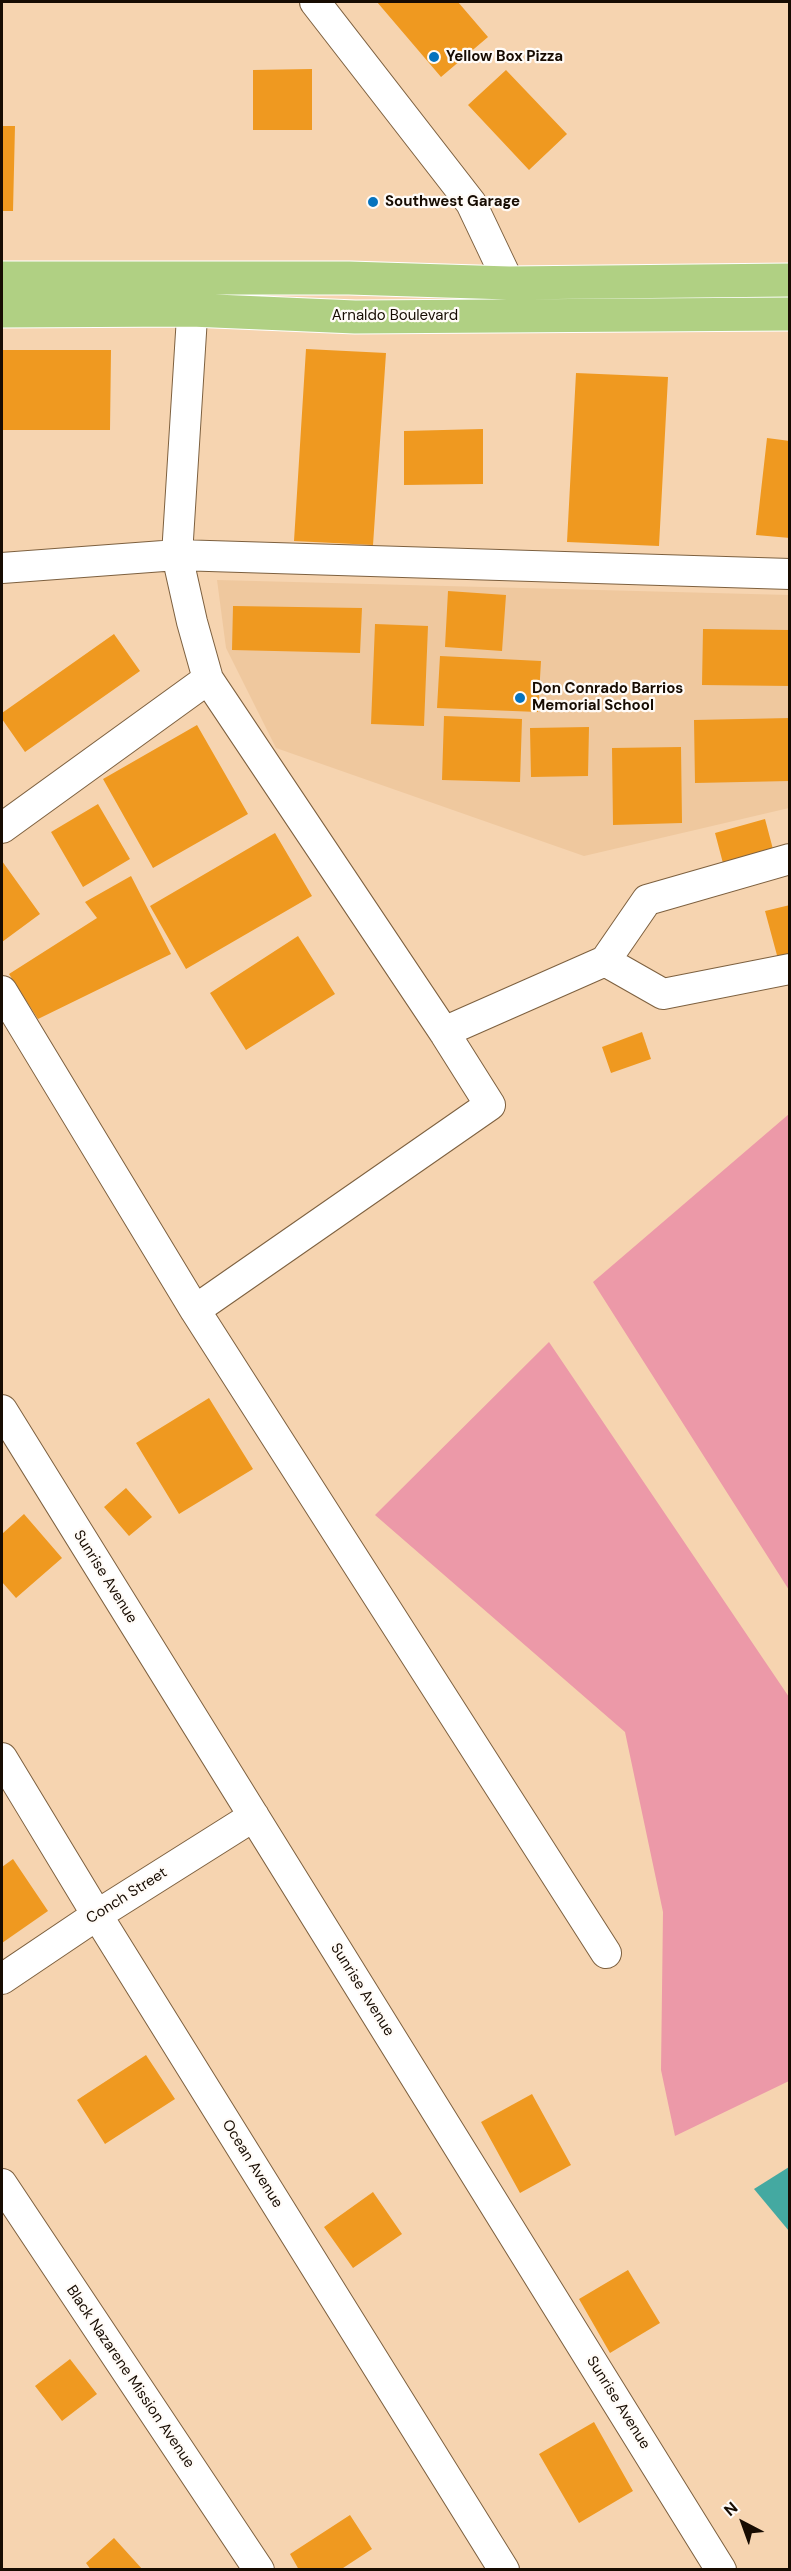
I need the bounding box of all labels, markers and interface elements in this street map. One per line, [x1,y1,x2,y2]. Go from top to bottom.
place label: Yellow Box Pizza [446,48,563,66]
marker: Yellow Box Pizza [427,50,441,64]
place label: Southwest Garage [385,193,520,211]
marker: Southwest Garage [366,195,380,209]
street label: Arnaldo Boulevard [332,307,458,325]
place label: Don Conrado Barrios Memorial School [532,680,683,715]
marker: Don Conrado Barrios Memorial School [513,691,527,705]
street label: Sunrise Avenue [69,1527,141,1627]
street label: Conch Street [83,1864,171,1928]
street label: Sunrise Avenue [326,1940,398,2040]
street label: Ocean Avenue [218,2117,286,2211]
street label: Black Nazarene Mission Avenue [62,2282,198,2472]
street label: Sunrise Avenue [582,2353,654,2453]
north arrow [713,2493,773,2553]
text: N [720,2497,742,2521]

